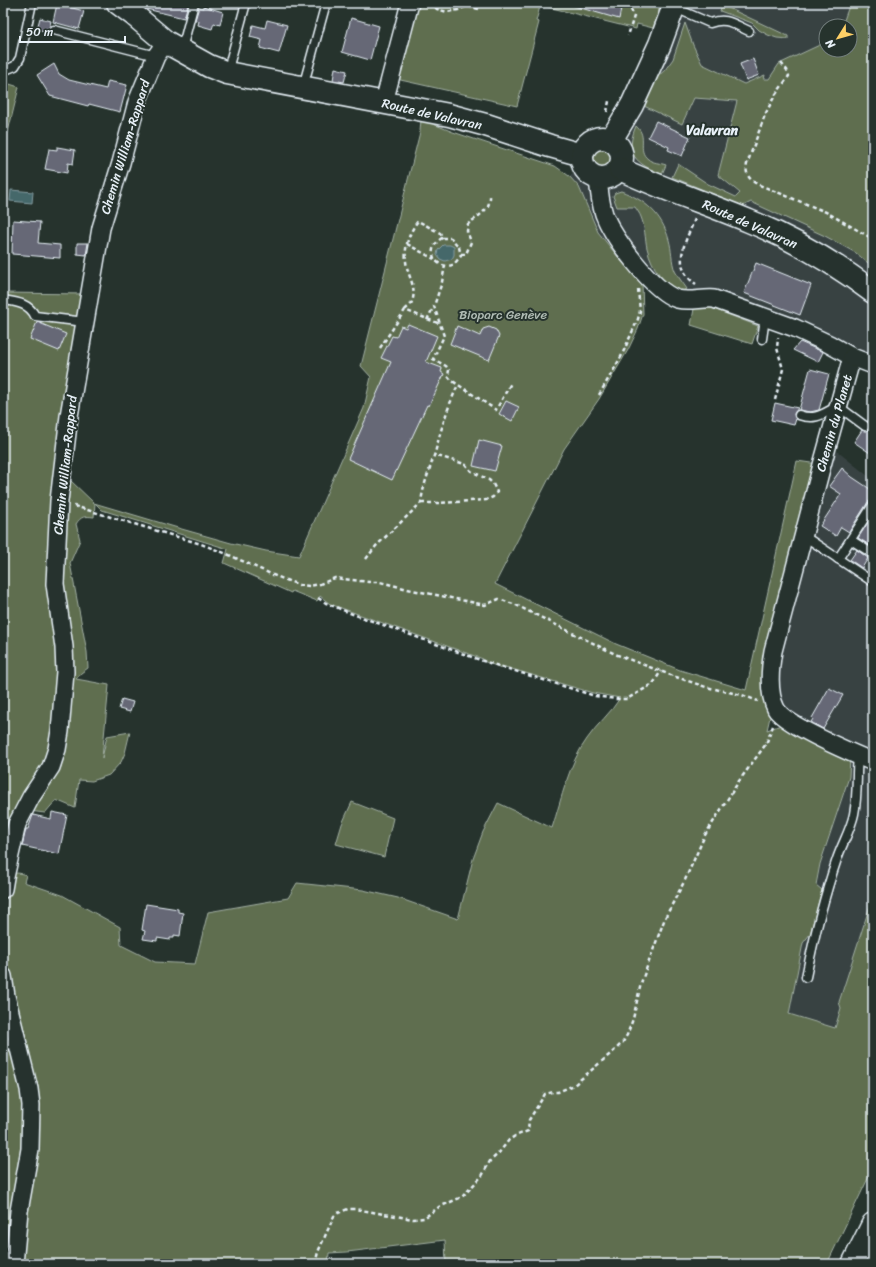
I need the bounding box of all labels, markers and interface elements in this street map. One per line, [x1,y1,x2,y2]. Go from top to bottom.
scale bar [20,18,125,44]
north arrow [818,18,858,58]
text: 50 m [26,21,53,43]
text: N [820,35,841,53]
street label: Chemin William-Rappard [94,76,157,217]
street label: Route de Valavran [380,91,484,137]
district label: Valavran [686,118,739,143]
street label: Route de Valavran [699,193,801,255]
park label: Bioparc Genève [459,303,547,326]
street label: Chemin du Planet [809,371,859,474]
street label: Chemin William-Rappard [46,393,84,536]

